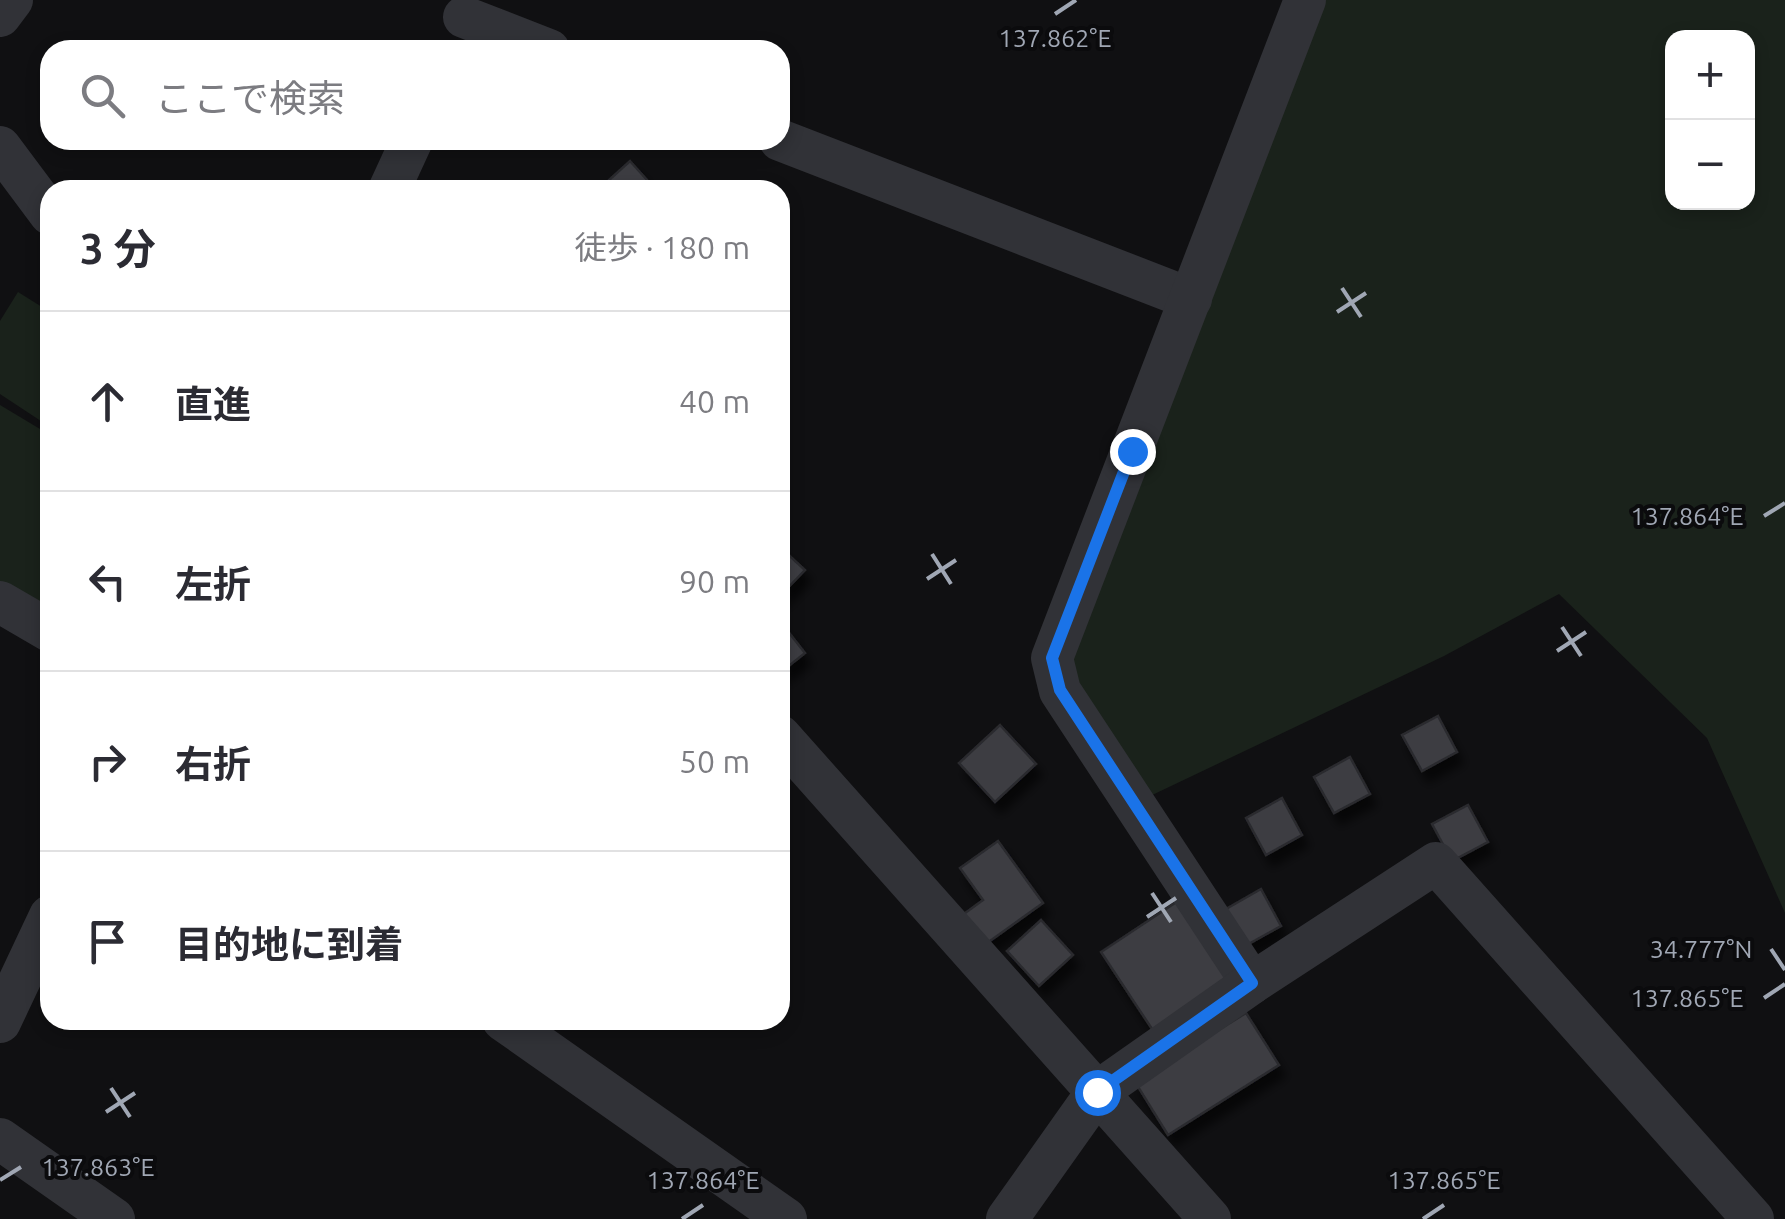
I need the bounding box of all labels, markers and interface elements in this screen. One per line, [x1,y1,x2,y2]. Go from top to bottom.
text: 137.862°E [999,24,1111,52]
map controls [1665,30,1755,210]
button: + [1665,30,1755,120]
search box [40,40,790,150]
icon: search [75,68,130,123]
text: ここで検索 [155,77,345,119]
button: − [1665,120,1755,210]
text: 3 分 [80,225,156,272]
text: 徒歩 · 180 m [574,229,750,265]
icon: ahead [80,374,135,429]
text: 直進 [175,383,251,425]
text: 40 m [679,383,750,419]
route end [1110,429,1156,475]
text: 137.864°E [1631,502,1743,530]
icon: left [80,554,135,609]
text: 左折 [175,563,251,605]
text: 90 m [679,563,750,599]
icon: right [80,734,135,789]
text: 右折 [175,743,251,785]
text: 50 m [679,743,750,779]
icon: arrive [80,914,135,969]
text: 目的地に到着 [175,923,403,965]
text: 34.777°N [1650,935,1752,963]
text: 137.865°E [1631,984,1743,1012]
route start [1075,1070,1121,1116]
text: 137.863°E [42,1153,154,1181]
text: 137.864°E [647,1166,759,1194]
text: 137.865°E [1388,1166,1500,1194]

